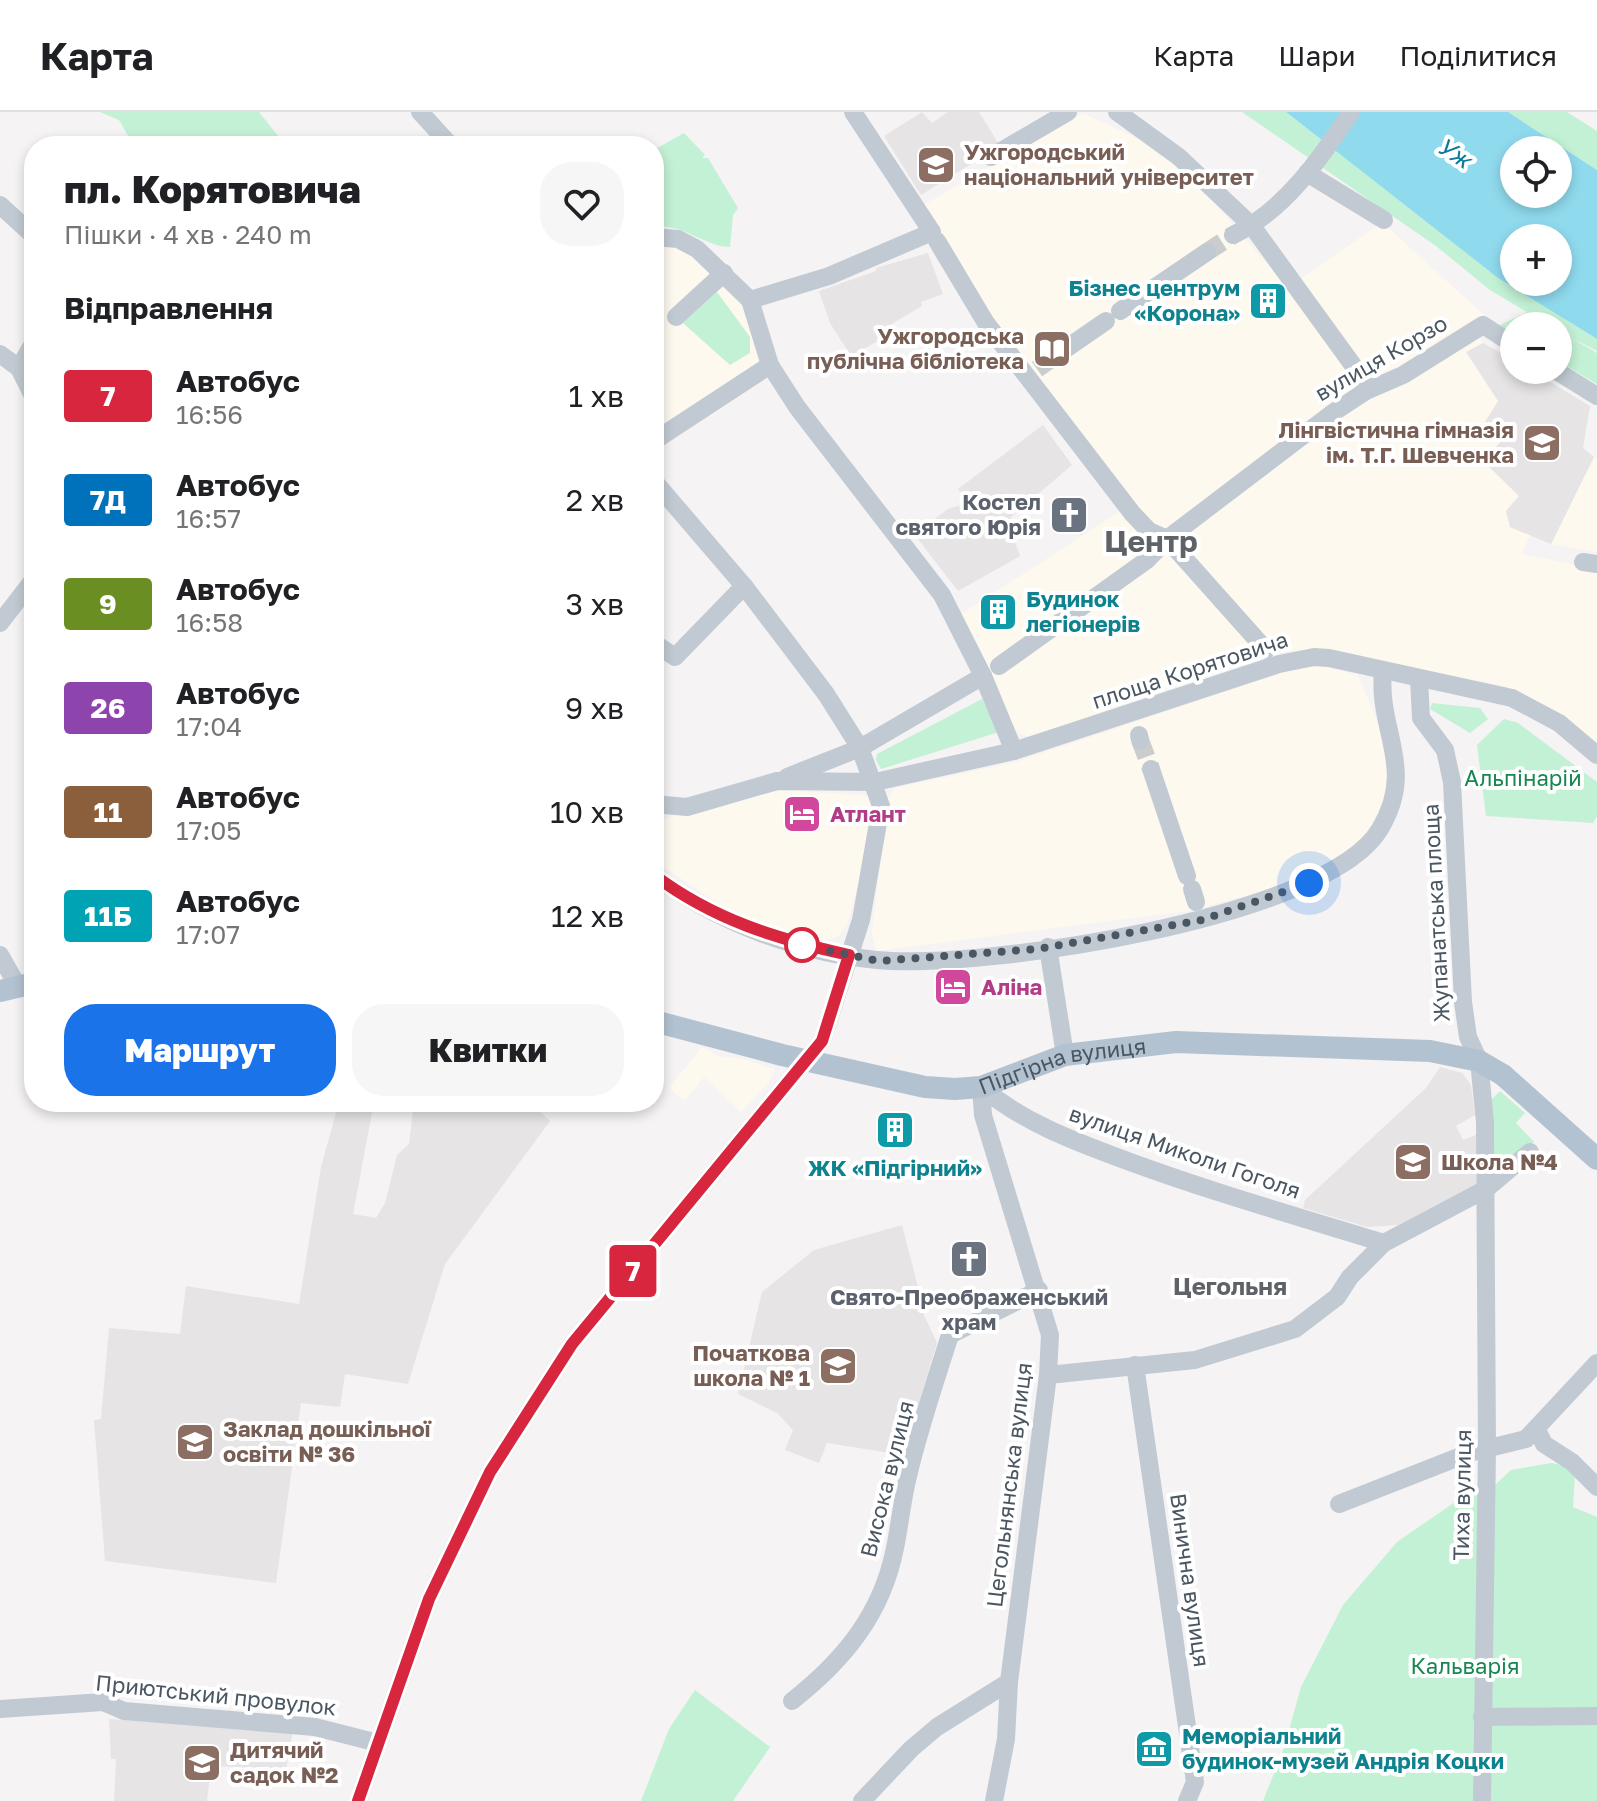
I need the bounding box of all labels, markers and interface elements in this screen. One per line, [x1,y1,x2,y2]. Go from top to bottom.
text: Карта [40,33,153,78]
text: Карта [1153,39,1234,72]
text: Шари [1278,39,1356,72]
text: Поділитися [1400,39,1557,72]
water label: Уж [1432,130,1480,175]
map controls [1500,136,1572,384]
button: locate [1500,136,1572,208]
place label: Ужгородський національний університет [964,138,1254,190]
school or university icon: Ужгородський національний університет [915,144,957,186]
button: heart [540,162,624,246]
text: пл. Корятовича [64,166,361,211]
text: Пішки · 4 хв · 240 m [64,219,312,250]
button: + [1500,224,1572,296]
place label: Бізнес центрум «Корона» [1068,274,1240,326]
building icon: Бізнес центрум «Корона» [1247,280,1289,322]
text: Відправлення [64,290,273,326]
street label: вулиця Корзо [1310,309,1452,406]
button: − [1500,312,1572,384]
place label: Ужгородська публічна бібліотека [807,322,1024,374]
library icon: Ужгородська публічна бібліотека [1031,328,1073,370]
text: Автобус [176,363,300,399]
text: 1 хв [569,378,624,414]
text: 7 [100,379,116,412]
text: 16:56 [176,399,243,430]
place label: Лінгвістична гімназія ім. Т.Г. Шевченка [1278,416,1514,468]
school or university icon: Лінгвістична гімназія ім. Т.Г. Шевченка [1521,422,1563,464]
text: Автобус [176,467,300,503]
text: 2 хв [566,482,624,518]
text: 7Д [90,483,126,516]
place label: Костел святого Юрія [896,488,1041,540]
church icon: Костел святого Юрія [1048,494,1090,536]
text: 16:57 [176,503,241,534]
district label: Центр [1104,523,1198,559]
text: Автобус [176,571,300,607]
place label: Будинок легіонерів [1026,585,1140,637]
text: 3 хв [566,586,624,622]
text: 9 [99,587,117,620]
building icon: Будинок легіонерів [977,591,1019,633]
text: 16:58 [176,607,243,638]
street label: площа Корятовича [1088,625,1291,714]
text: Автобус [176,675,300,711]
text: 9 хв [565,690,624,726]
text: 26 [91,691,125,724]
text: 17:04 [176,711,242,742]
park label: Альпінарій [1464,764,1582,791]
text: Автобус [176,779,300,815]
hotel icon: Атлант [781,793,823,835]
text: 10 хв [550,794,624,830]
text: 11 [94,795,122,828]
place label: Атлант [830,800,906,827]
street label: Жупанатська площа [1416,803,1455,1023]
text: 17:05 [176,815,241,846]
your location [1289,863,1329,903]
text: Автобус [176,883,300,919]
text: 12 хв [551,898,624,934]
text: 11Б [84,899,132,932]
text: 17:07 [176,919,240,950]
unlabelled marker [785,928,819,962]
hotel icon: Аліна [932,966,974,1008]
place label: Аліна [981,973,1042,1000]
button: Маршрут [64,1004,336,1096]
button: Квитки [352,1004,624,1096]
street label: Підгірна вулиця [974,1032,1148,1100]
street label: вулиця Миколи Гоголя [1066,1099,1304,1204]
building icon: ЖК «Підгірний» [874,1109,916,1151]
school or university icon: Школа №4 [1392,1141,1434,1183]
place label: Школа №4 [1441,1148,1558,1175]
place label: ЖК «Підгірний» [808,1154,982,1181]
church icon: Свято-Преображенський храм [948,1238,990,1280]
line badge: 7 [607,1245,659,1297]
text: 7 [625,1254,641,1287]
district label: Цегольня [1173,1271,1287,1300]
place label: Свято-Преображенський храм [830,1283,1108,1335]
place label: Початкова школа № 1 [693,1339,810,1391]
school or university icon: Початкова школа № 1 [817,1345,859,1387]
street label: Цегольнянська вулиця [980,1361,1037,1609]
street label: Висока вулиця [854,1398,919,1560]
place label: Заклад дошкільної освіти № 36 [223,1415,433,1467]
school or university icon: Заклад дошкільної освіти № 36 [174,1421,216,1463]
street label: Тиха вулиця [1447,1429,1476,1561]
street label: Винична вулиця [1165,1491,1216,1669]
park label: Кальварія [1411,1652,1519,1679]
street label: Приютський провулок [94,1668,338,1721]
place label: Меморіальний будинок-музей Андрія Коцки [1182,1722,1504,1774]
museum icon: Меморіальний будинок-музей Андрія Коцки [1133,1728,1175,1770]
place label: Дитячий садок №2 [230,1736,338,1788]
school or university icon: Дитячий садок №2 [181,1742,223,1784]

